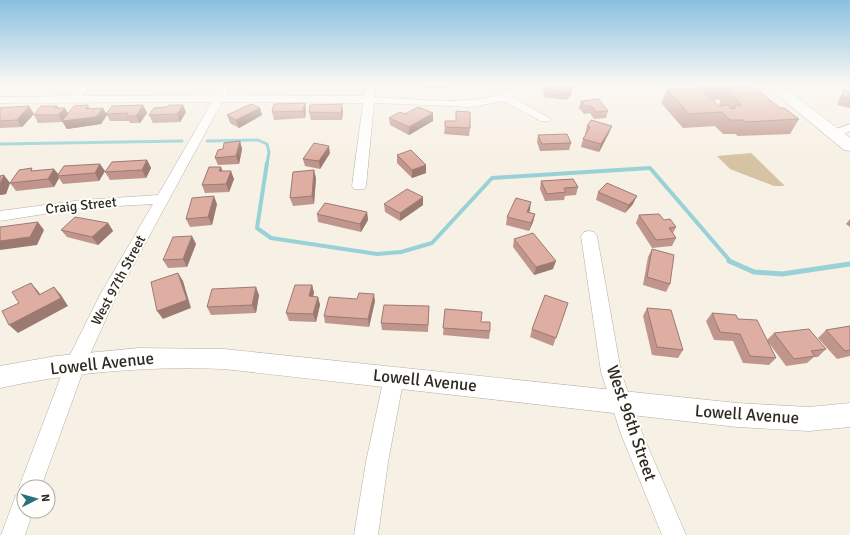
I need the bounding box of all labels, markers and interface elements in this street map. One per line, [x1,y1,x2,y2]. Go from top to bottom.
street label: Craig Street [45,193,118,218]
street label: West 97th Street [88,232,149,328]
street label: Lowell Avenue [49,348,155,379]
street label: West 96th Street [602,363,661,484]
street label: Lowell Avenue [372,365,478,396]
street label: Lowell Avenue [694,400,800,429]
north arrow [16,479,56,519]
text: N [39,494,52,502]

